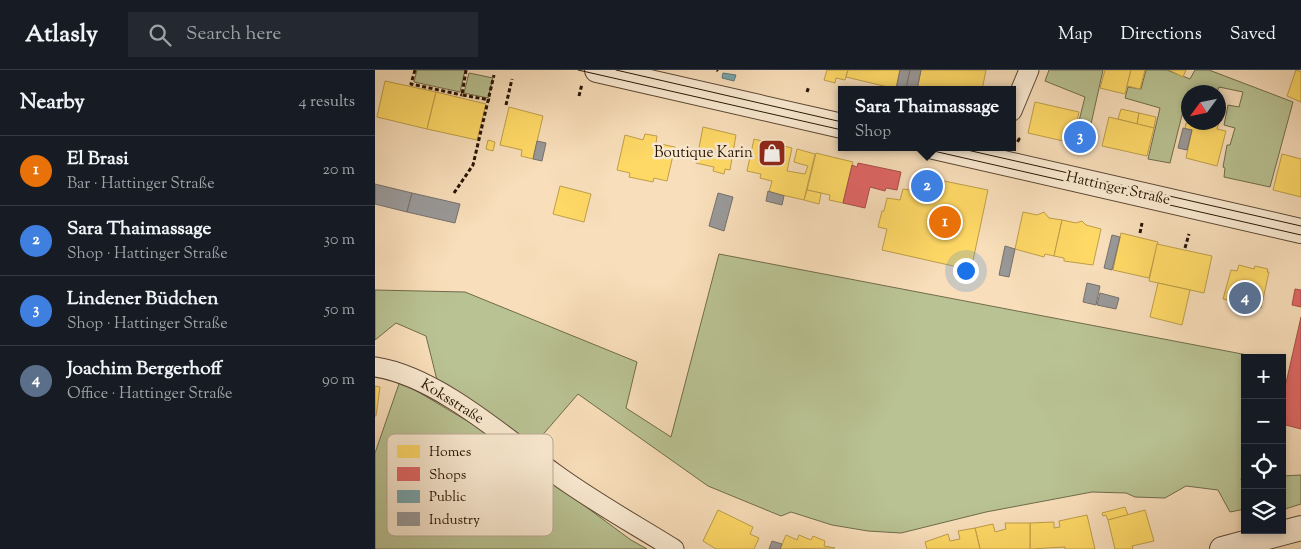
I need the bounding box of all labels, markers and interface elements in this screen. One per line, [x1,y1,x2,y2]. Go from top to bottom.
search box [128,12,478,57]
text: Atlasly [25,18,98,52]
icon: search [146,21,174,49]
text: Search here [186,21,281,48]
text: Map [1058,22,1093,48]
text: Directions [1121,22,1202,48]
text: Saved [1230,22,1276,48]
north arrow [1181,85,1226,130]
popup [838,86,1016,151]
text: Nearby [20,88,85,118]
text: 4 results [299,91,355,114]
text: Sara Thaimassage [855,94,999,121]
pin: 3 [1064,118,1096,156]
text: Shop [855,121,891,144]
shop icon: Boutique Karin [757,138,787,168]
place label: Boutique Karin [654,143,753,164]
text: El Brasi [67,146,129,173]
text: 1 [33,159,39,182]
text: 20 m [322,159,355,182]
pin: 2 [911,167,943,205]
street label: Hattinger Straße [1064,167,1172,211]
text: Bar · Hattinger Straße [67,173,215,196]
pin: 1 [929,203,961,241]
text: Sara Thaimassage [67,216,211,243]
text: 2 [32,229,40,252]
text: 30 m [324,229,355,252]
text: Shop · Hattinger Straße [67,243,228,266]
your location [953,258,979,284]
pin: 4 [1229,279,1261,317]
text: Lindener Büdchen [67,286,218,313]
text: 3 [33,299,39,322]
text: 50 m [324,299,355,322]
text: Shop · Hattinger Straße [67,313,228,336]
map controls [1241,354,1286,534]
button: + [1241,354,1286,399]
text: Joachim Bergerhoff [67,356,222,383]
text: 4 [32,369,40,392]
text: 90 m [322,369,355,392]
street label: Koksstraße [416,374,488,430]
text: Office · Hattinger Straße [67,383,233,406]
button: − [1241,399,1286,444]
legend [387,434,553,536]
text: Homes [429,443,471,463]
button: locate [1241,444,1286,489]
text: Shops [429,466,466,486]
text: Public [429,488,466,508]
button: layers [1241,489,1286,534]
text: Industry [429,511,480,531]

